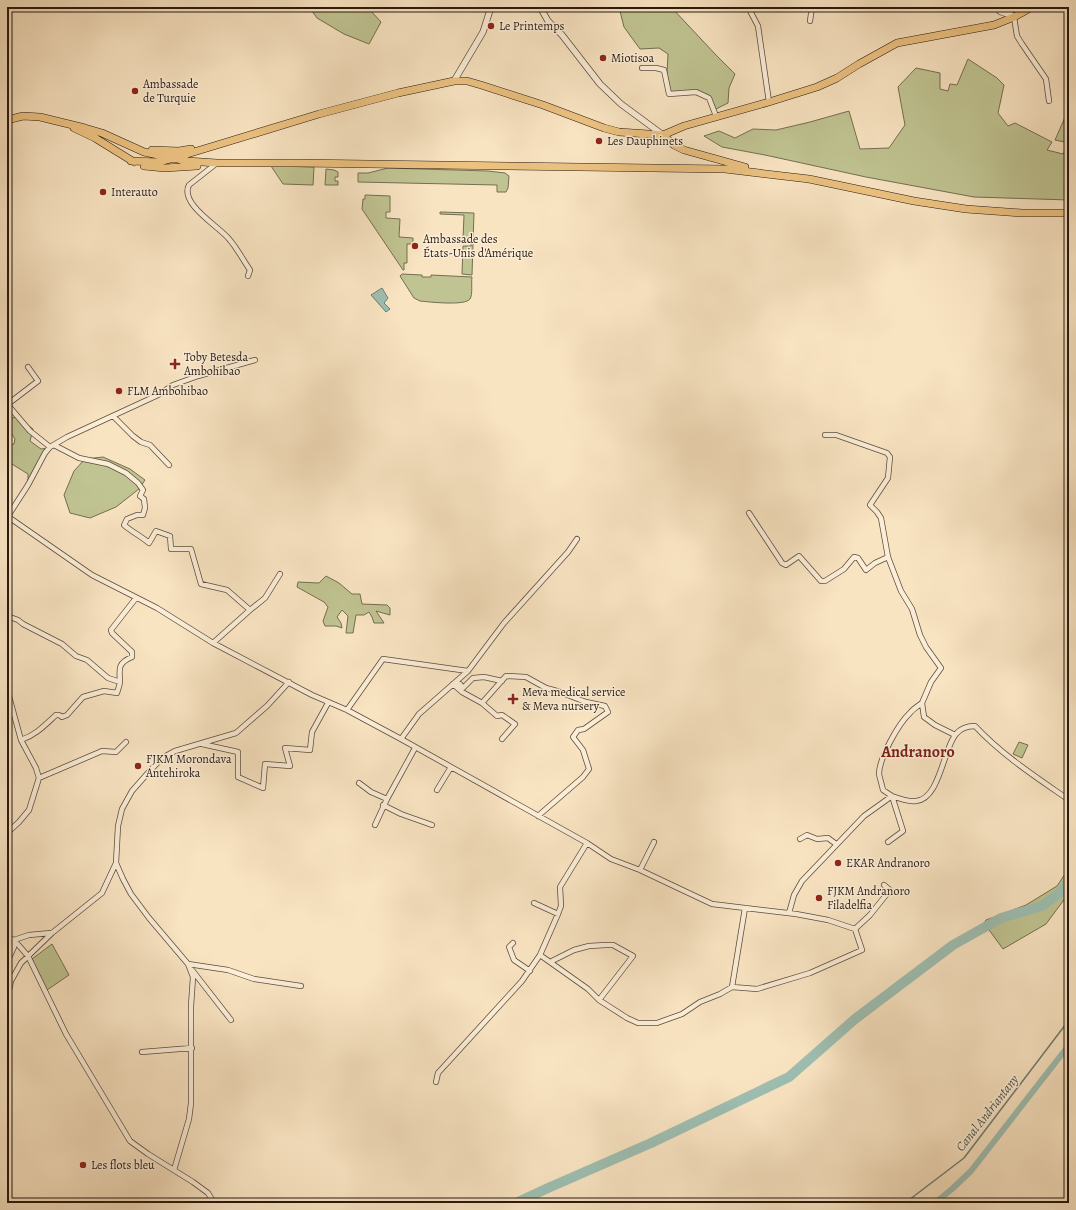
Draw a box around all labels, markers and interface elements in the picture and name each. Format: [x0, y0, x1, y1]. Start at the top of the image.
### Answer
place label: Le Printemps [499, 18, 565, 34]
marker: Le Printemps [486, 21, 496, 31]
place label: Miotisoa [611, 50, 655, 66]
marker: Miotisoa [598, 53, 608, 63]
place label: Ambassade de Turquie [142, 76, 199, 106]
marker: Ambassade de Turquie [130, 86, 140, 96]
place label: Les Dauphinets [607, 133, 683, 149]
marker: Les Dauphinets [594, 136, 604, 146]
place label: Interauto [111, 184, 158, 200]
marker: Interauto [98, 187, 108, 197]
place label: Ambassade des États-Unis d'Amérique [422, 231, 533, 261]
marker: Ambassade des États-Unis d'Amérique [410, 241, 420, 251]
place label: Toby Betesda Ambohibao [183, 349, 248, 379]
marker: Toby Betesda Ambohibao [169, 358, 181, 370]
place label: FLM Ambohibao [127, 383, 208, 399]
marker: FLM Ambohibao [114, 386, 124, 396]
place label: Meva medical service & Meva nursery [522, 684, 625, 714]
marker: Meva medical service & Meva nursery [507, 693, 519, 705]
district label: Andranoro [880, 741, 955, 763]
place label: FJKM Morondava Antehiroka [145, 751, 232, 781]
marker: FJKM Morondava Antehiroka [133, 761, 143, 771]
place label: EKAR Andranoro [846, 855, 930, 871]
marker: EKAR Andranoro [833, 858, 843, 868]
place label: FJKM Andranoro Filadelfia [827, 883, 910, 913]
marker: FJKM Andranoro Filadelfia [814, 893, 824, 903]
water label: Canal Andriantany [952, 1071, 1022, 1155]
place label: Les flots bleu [91, 1157, 155, 1173]
marker: Les flots bleu [78, 1160, 88, 1170]

